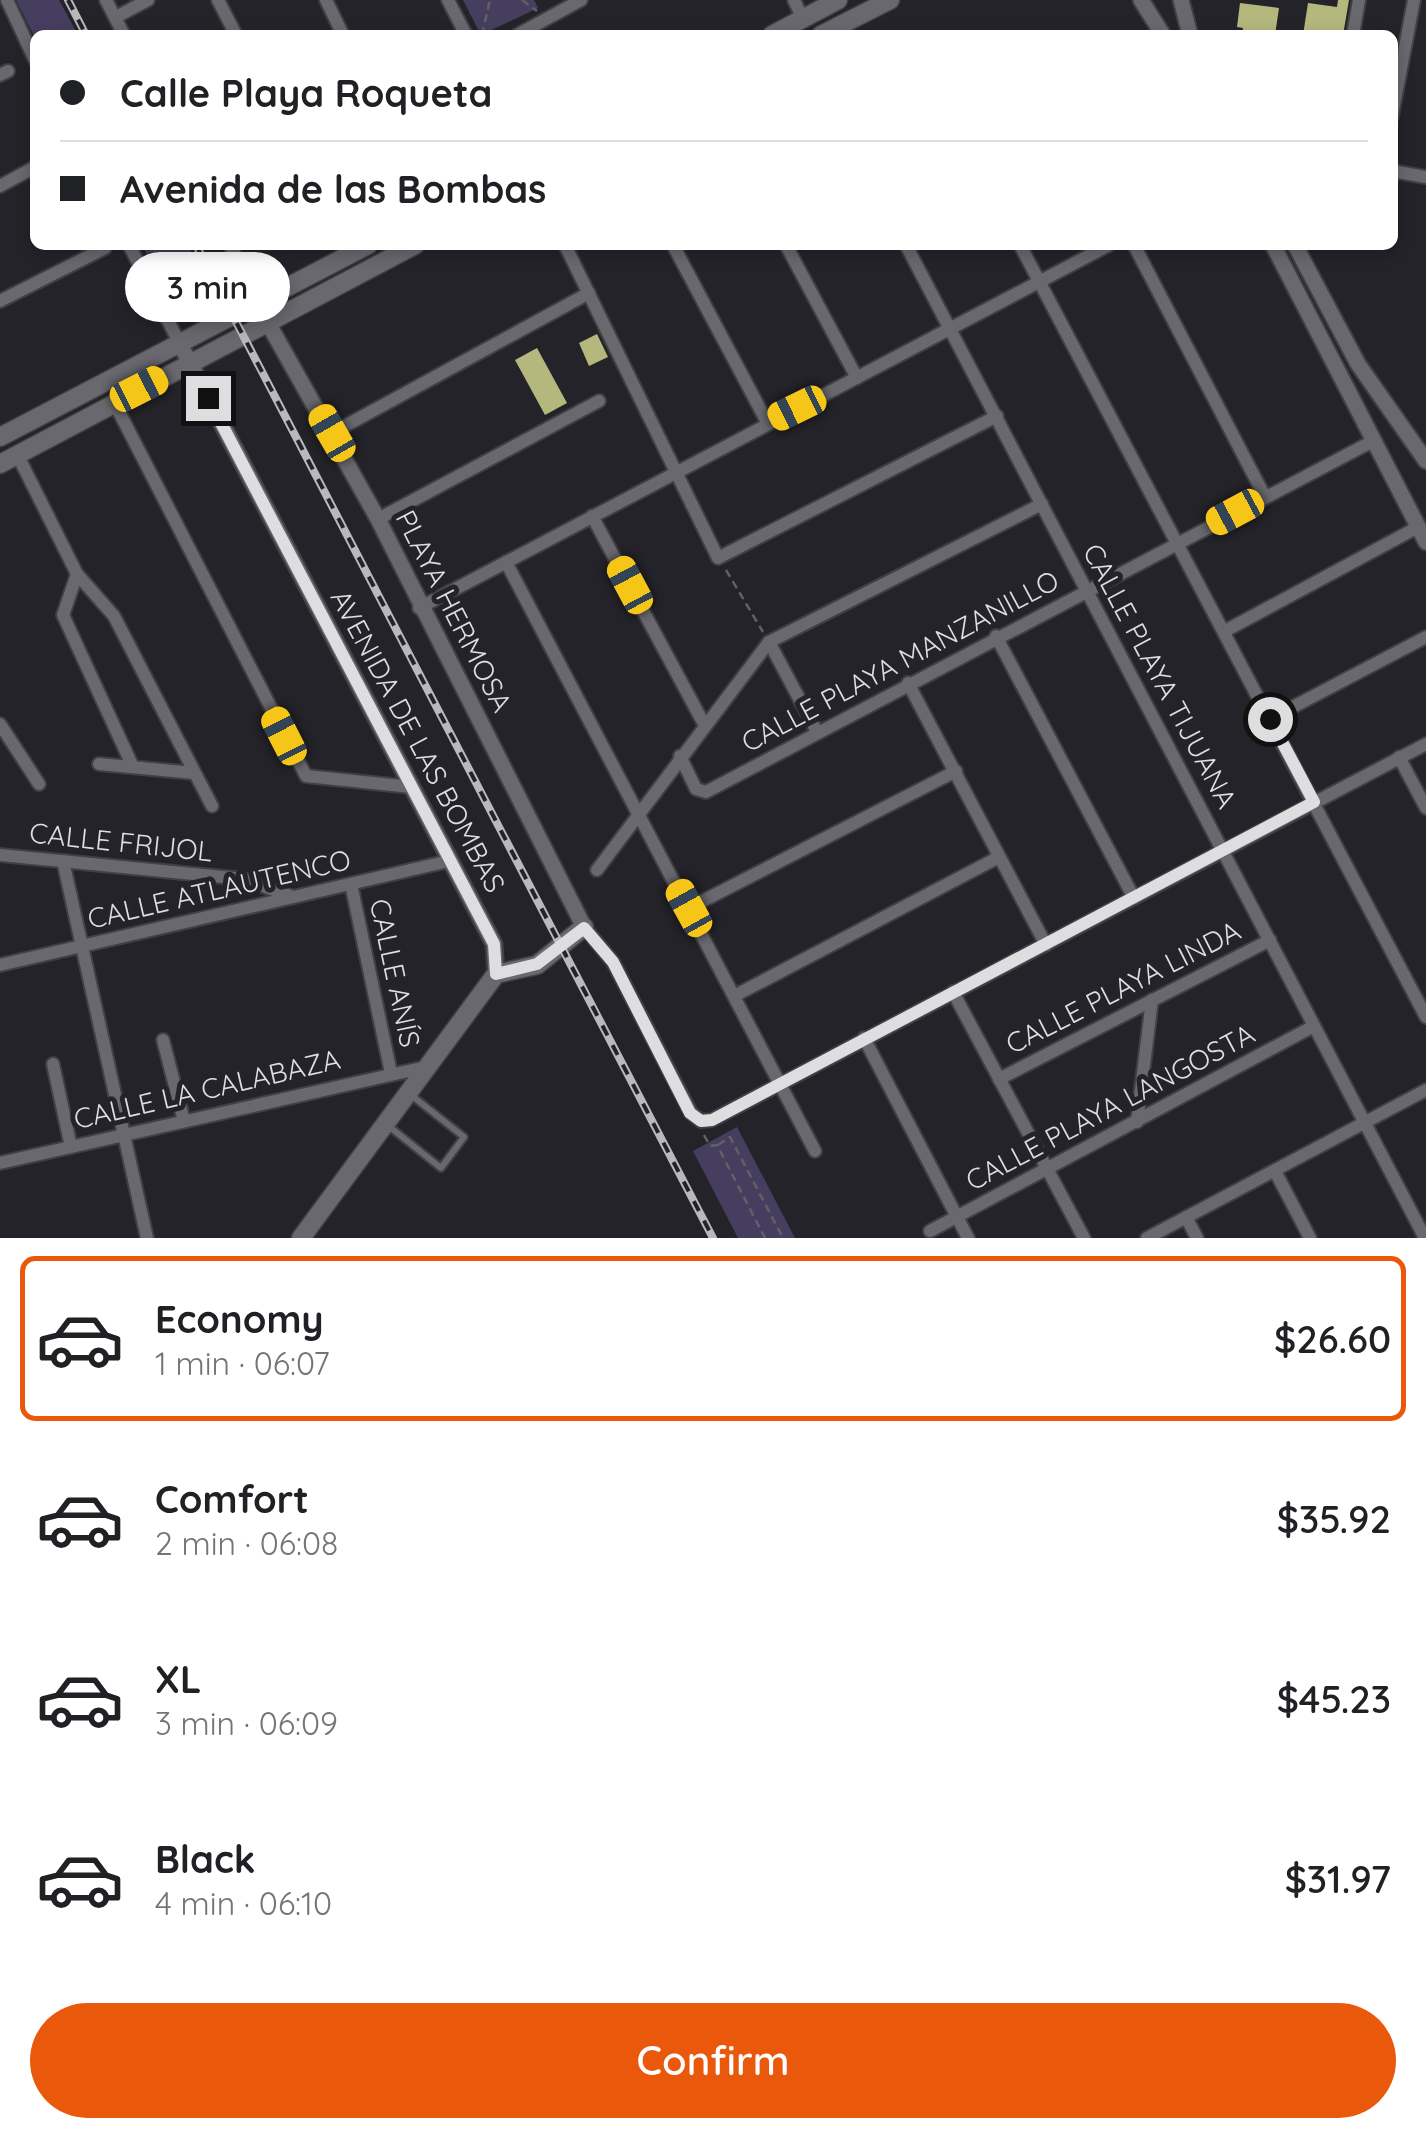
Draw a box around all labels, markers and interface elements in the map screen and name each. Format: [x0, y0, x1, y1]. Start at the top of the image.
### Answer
text: Calle Playa Roqueta [120, 69, 492, 117]
text: Avenida de las Bombas [120, 165, 546, 213]
callout: 3 min [126, 253, 290, 323]
text: 3 min [167, 267, 248, 307]
car [105, 362, 173, 416]
route end [186, 376, 231, 421]
car [763, 381, 831, 435]
car [304, 400, 360, 466]
car [1201, 485, 1269, 539]
street label: PLAYA HERMOSA [388, 504, 520, 718]
street label: CALLE PLAYA TIJUANA [1076, 537, 1245, 814]
car [603, 551, 657, 619]
street label: CALLE PLAYA MANZANILLO [735, 562, 1065, 759]
street label: AVENIDA DE LAS BOMBAS [324, 583, 513, 898]
route start [1248, 697, 1293, 742]
car [257, 702, 311, 770]
street label: CALLE FRIJOL [28, 814, 214, 869]
street label: CALLE ATLAUTENCO [84, 841, 354, 936]
car [661, 874, 717, 942]
street label: CALLE ANÍS [363, 895, 428, 1050]
street label: CALLE PLAYA LINDA [1000, 912, 1246, 1061]
street label: CALLE PLAYA LANGOSTA [959, 1015, 1260, 1198]
street label: CALLE LA CALABAZA [70, 1041, 343, 1136]
icon: car [35, 1294, 125, 1384]
text: Economy [155, 1295, 324, 1343]
text: $26.60 [1274, 1315, 1391, 1363]
text: 1 min · 06:07 [155, 1343, 330, 1383]
icon: car [35, 1474, 125, 1564]
text: Comfort [155, 1475, 309, 1523]
text: $35.92 [1277, 1495, 1391, 1543]
text: 2 min · 06:08 [155, 1523, 338, 1563]
icon: car [35, 1654, 125, 1744]
text: XL [155, 1655, 201, 1703]
text: $45.23 [1277, 1675, 1391, 1723]
text: 3 min · 06:09 [155, 1703, 338, 1743]
icon: car [35, 1834, 125, 1924]
text: Black [155, 1835, 255, 1883]
text: $31.97 [1285, 1855, 1391, 1903]
text: 4 min · 06:10 [155, 1883, 332, 1923]
button: Confirm [30, 2003, 1396, 2118]

